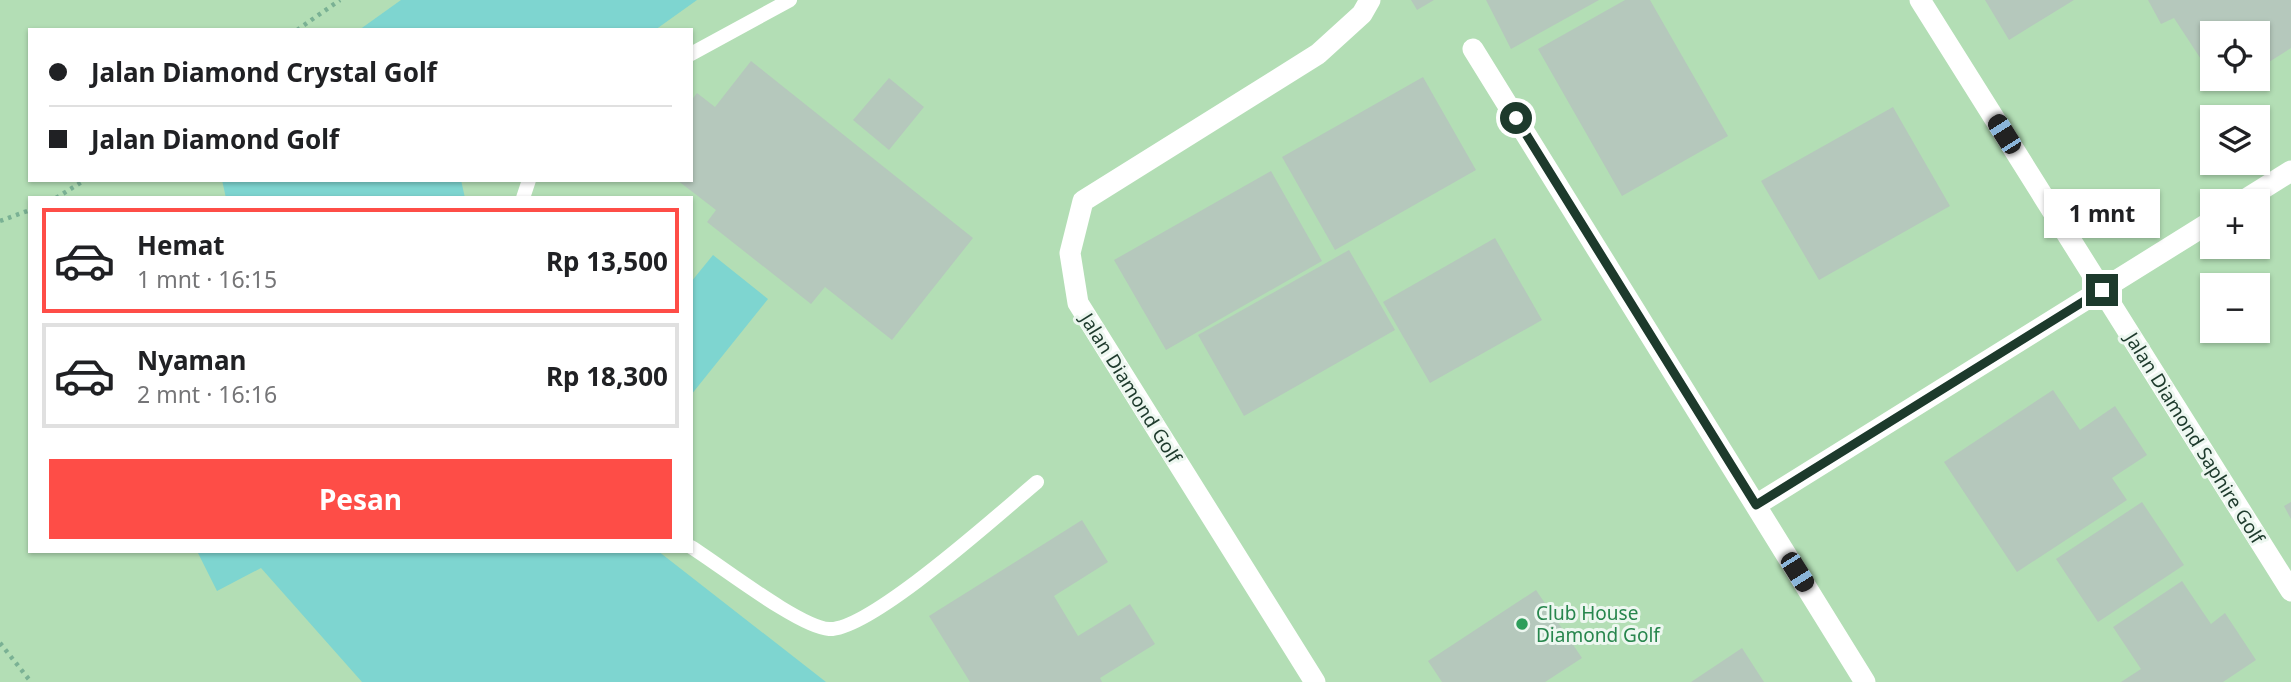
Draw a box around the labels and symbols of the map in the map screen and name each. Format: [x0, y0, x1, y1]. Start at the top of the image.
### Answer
route start [1500, 102, 1532, 134]
car [1984, 111, 2025, 157]
callout: 1 mnt [2044, 188, 2160, 238]
route end [2086, 274, 2118, 306]
street label: Jalan Diamond Golf [1073, 307, 1188, 469]
street label: Jalan Diamond Saphire Golf [2118, 326, 2272, 550]
car [1777, 549, 1818, 595]
place label: Club House Diamond Golf [1536, 600, 1661, 648]
marker: Club House Diamond Golf [1514, 616, 1530, 632]

